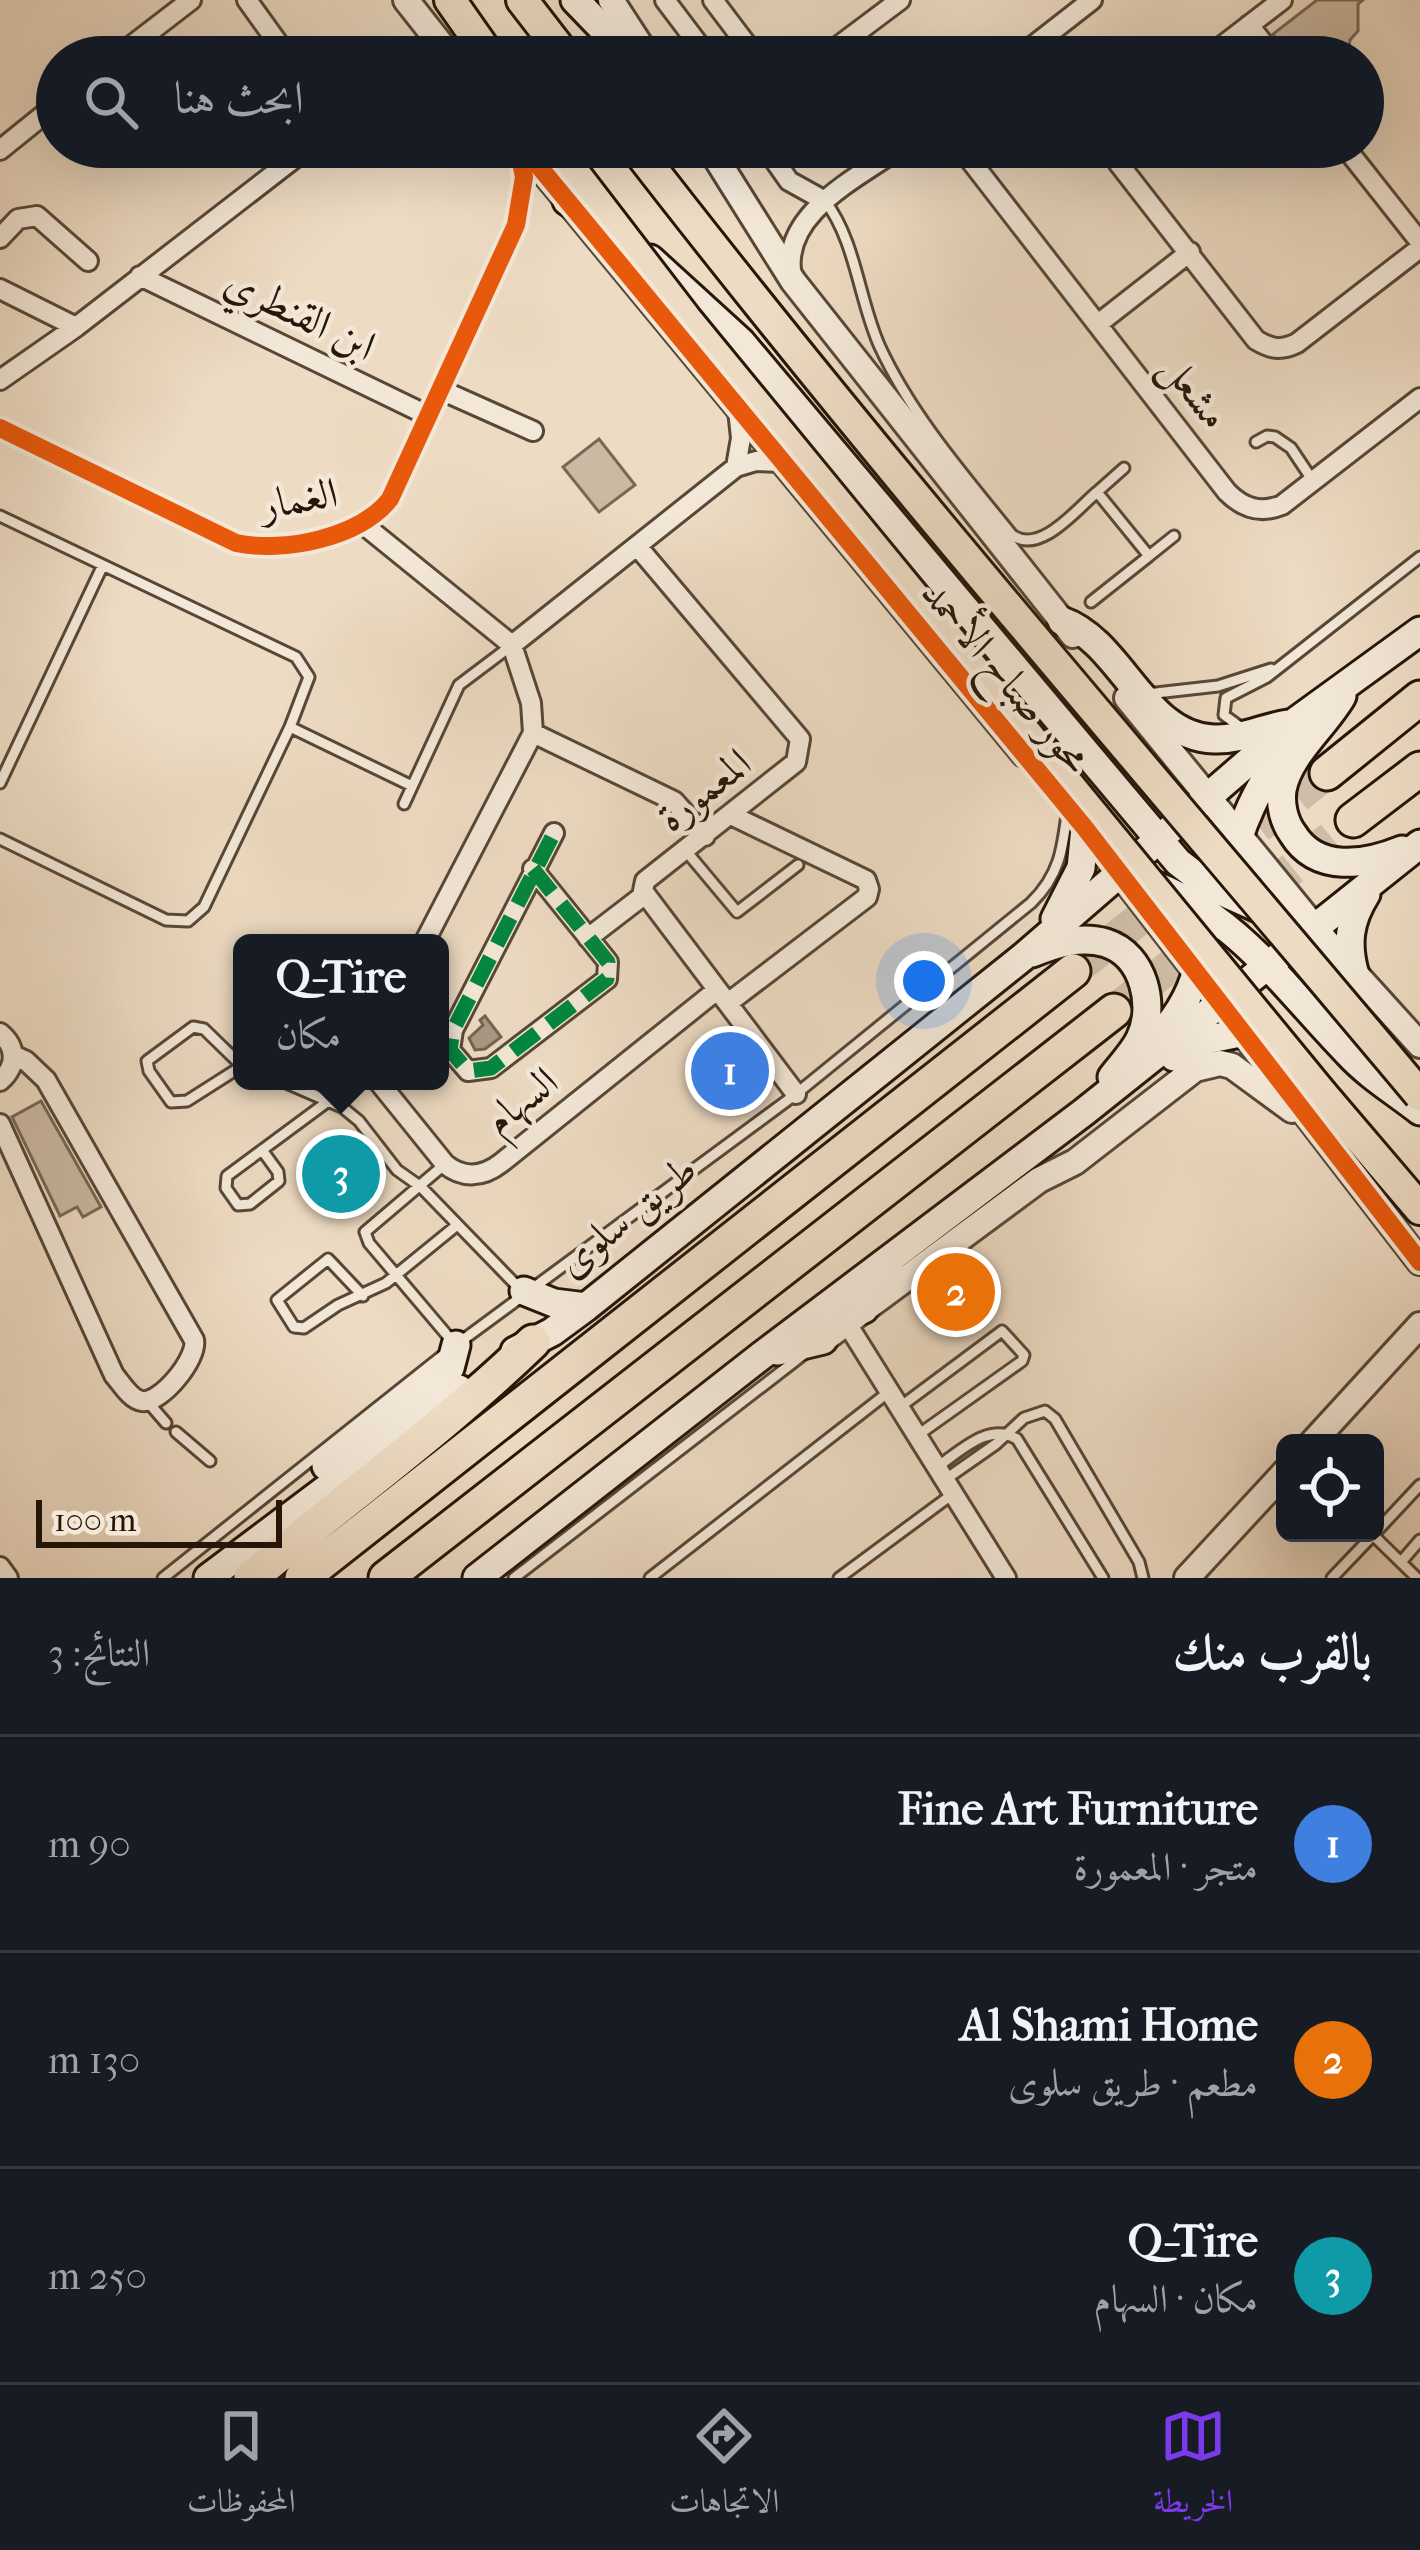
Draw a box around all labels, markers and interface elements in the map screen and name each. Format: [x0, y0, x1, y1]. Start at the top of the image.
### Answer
search box [36, 36, 1384, 168]
icon: search [78, 69, 144, 135]
text: ابحث هنا [174, 72, 304, 125]
street label: ابن القنطري [214, 257, 383, 378]
street label: مشعل [1147, 343, 1240, 441]
street label: الغمار [253, 468, 342, 531]
street label: محور صباح الأحمد [902, 566, 1104, 790]
street label: المعمورة [647, 738, 761, 843]
popup [233, 934, 449, 1090]
text: Q-Tire [276, 951, 406, 1004]
your location [894, 951, 954, 1011]
text: مكان [276, 1012, 341, 1058]
pin: 1 [691, 1026, 769, 1116]
street label: السهام [474, 1057, 575, 1154]
pin: 3 [302, 1129, 380, 1219]
street label: طريق سلوى [547, 1145, 707, 1288]
pin: 2 [917, 1247, 995, 1337]
map controls [1276, 1434, 1384, 1542]
button: locate [1276, 1434, 1384, 1542]
scale bar [36, 1494, 282, 1547]
text: 100 m [54, 1501, 137, 1540]
text: بالقرب منك [1173, 1622, 1372, 1682]
text: النتائج: 3 [48, 1630, 150, 1676]
text: Fine Art Furniture [898, 1783, 1258, 1836]
text: 90 m [48, 1821, 131, 1867]
text: 1 [1326, 1821, 1340, 1867]
text: متجر · المعمورة [1073, 1844, 1258, 1890]
text: Al Shami Home [960, 1999, 1258, 2052]
text: 130 m [48, 2037, 140, 2083]
text: 2 [1323, 2037, 1343, 2083]
text: مطعم · طريق سلوى [1008, 2060, 1258, 2106]
text: Q-Tire [1128, 2215, 1258, 2268]
text: 250 m [48, 2253, 147, 2299]
text: 3 [1325, 2253, 1341, 2299]
text: مكان · السهام [1093, 2276, 1258, 2322]
tab: المحفوظات [187, 2403, 296, 2533]
tab: الاتجاهات [669, 2403, 779, 2533]
tab: الخريطة [1153, 2403, 1233, 2533]

